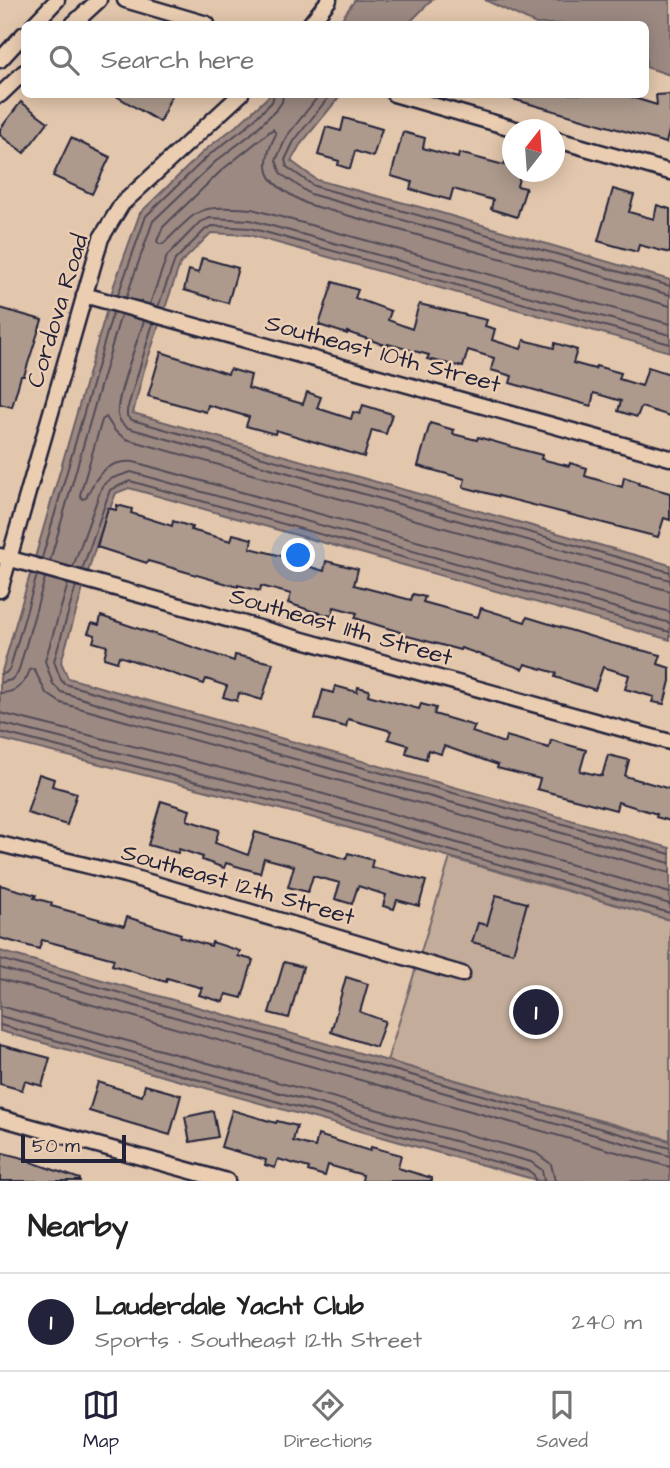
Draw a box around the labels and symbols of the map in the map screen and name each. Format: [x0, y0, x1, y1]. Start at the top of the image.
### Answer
north arrow [502, 119, 565, 182]
street label: Cordova Road [19, 230, 97, 392]
street label: Southeast 10th Street [261, 306, 505, 402]
your location [281, 538, 315, 572]
street label: Southeast 11th Street [225, 579, 457, 675]
street label: Southeast 12th Street [117, 835, 359, 935]
pin: 1 [513, 986, 559, 1038]
scale bar [21, 1132, 126, 1164]

